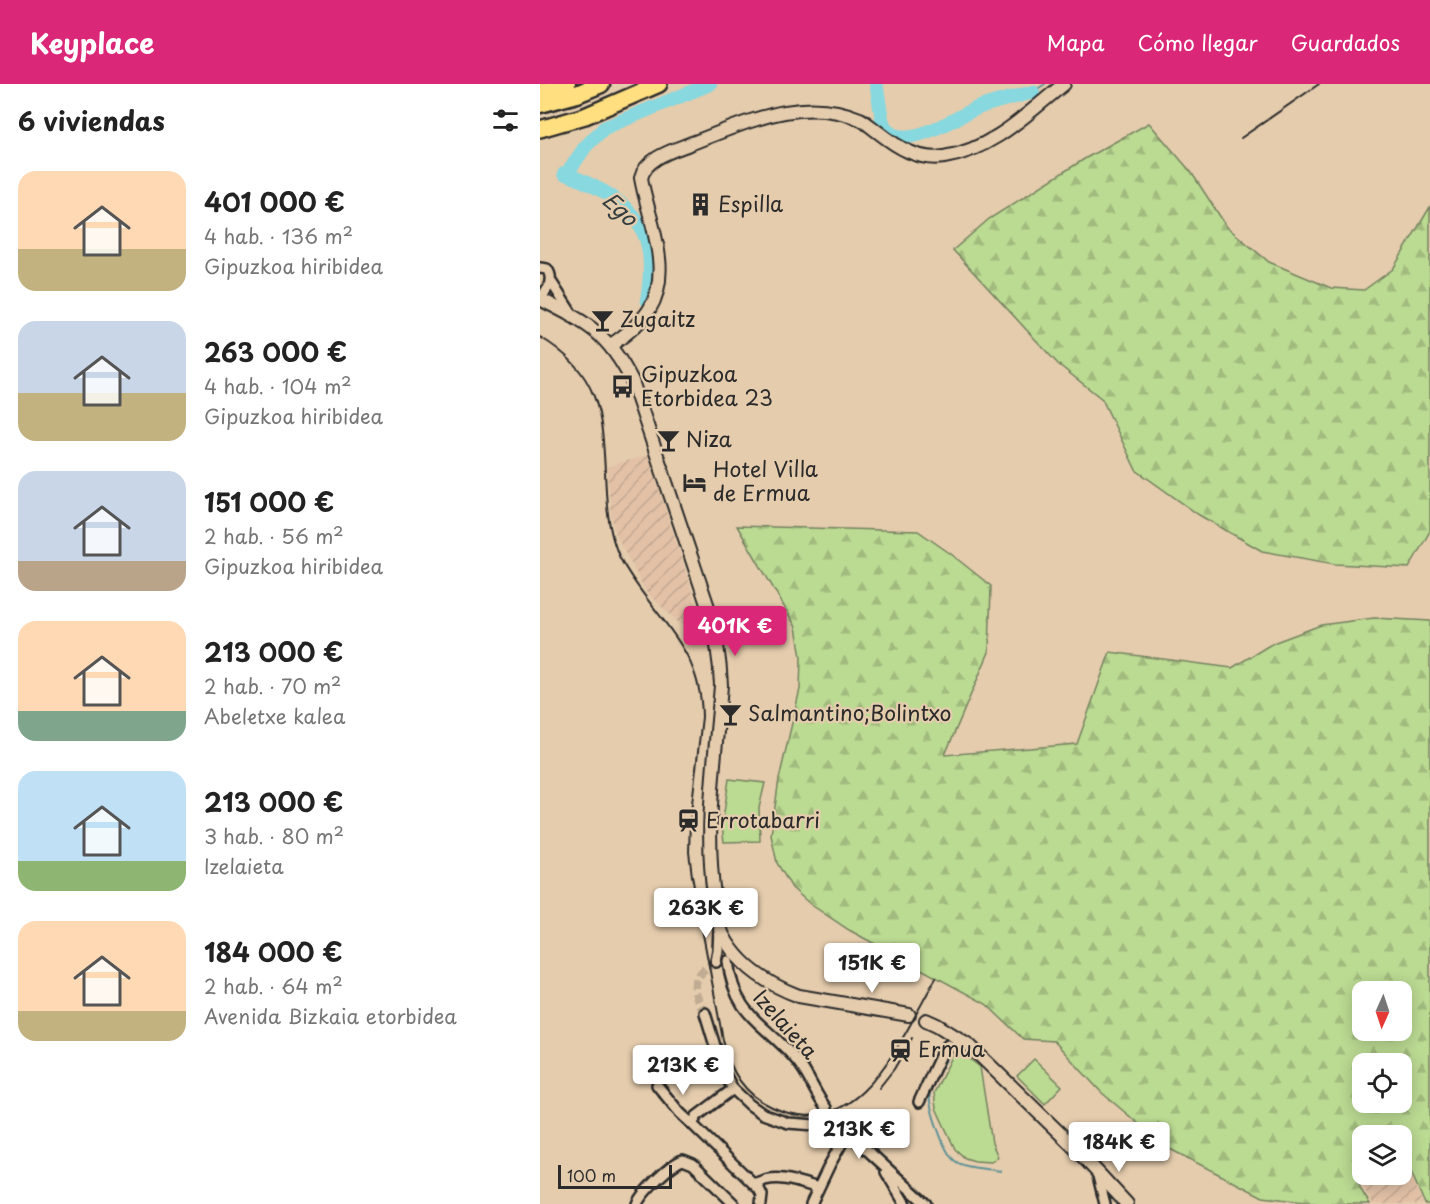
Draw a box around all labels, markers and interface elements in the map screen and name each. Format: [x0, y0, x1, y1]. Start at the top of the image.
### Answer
text: Keyplace [30, 21, 155, 64]
text: Mapa [1047, 26, 1105, 58]
text: Cómo llegar [1138, 26, 1258, 58]
text: Guardados [1291, 26, 1400, 58]
text: 6 viviendas [18, 101, 165, 140]
icon: filters [489, 104, 522, 137]
text: 401 000 € [204, 182, 345, 221]
water label: Ego [596, 183, 647, 234]
place label: Espilla [718, 187, 783, 219]
building icon: Espilla [687, 192, 713, 218]
icon: home [66, 195, 138, 267]
text: 4 hab. · 136 m² [204, 221, 353, 251]
text: Gipuzkoa hiribidea [204, 251, 383, 281]
place label: Zugaitz [620, 302, 695, 334]
bar icon: Zugaitz [589, 307, 615, 333]
text: 263 000 € [204, 332, 347, 371]
icon: home [66, 345, 138, 417]
place label: Gipuzkoa Etorbidea 23 [641, 357, 773, 413]
text: 4 hab. · 104 m² [204, 371, 352, 401]
bus stop icon: Gipuzkoa Etorbidea 23 [610, 374, 636, 400]
text: Gipuzkoa hiribidea [204, 401, 383, 431]
place label: Niza [686, 422, 733, 454]
bar icon: Niza [655, 427, 681, 453]
place label: Hotel Villa de Ermua [713, 452, 818, 508]
hotel icon: Hotel Villa de Ermua [682, 469, 708, 495]
text: 151 000 € [204, 482, 334, 521]
icon: home [66, 495, 138, 567]
text: 2 hab. · 56 m² [204, 521, 344, 551]
text: Gipuzkoa hiribidea [204, 551, 383, 581]
pin: 401K € [686, 606, 784, 657]
text: 401K € [698, 610, 772, 640]
text: 213 000 € [204, 632, 343, 671]
icon: home [66, 645, 138, 717]
text: 2 hab. · 70 m² [204, 671, 341, 701]
place label: Salmantino;Bolintxo [748, 696, 951, 728]
text: Abeletxe kalea [204, 701, 345, 731]
bar icon: Salmantino;Bolintxo [717, 701, 743, 727]
text: 213 000 € [204, 782, 343, 821]
icon: home [66, 795, 138, 867]
place label: Errotabarri [706, 803, 820, 835]
station icon: Errotabarri [675, 808, 701, 834]
text: 3 hab. · 80 m² [204, 821, 344, 851]
text: Izelaieta [204, 851, 284, 881]
pin: 263K € [657, 888, 755, 939]
text: 263K € [668, 892, 744, 922]
text: 184 000 € [204, 932, 343, 971]
pin: 151K € [823, 943, 921, 994]
icon: home [66, 945, 138, 1017]
text: 151K € [838, 947, 906, 977]
text: 2 hab. · 64 m² [204, 971, 343, 1001]
north arrow [1352, 981, 1412, 1041]
map controls [1352, 981, 1412, 1185]
street label: Izelaieta [747, 982, 826, 1065]
text: Avenida Bizkaia etorbidea [204, 1001, 457, 1031]
place label: Ermua [918, 1032, 985, 1064]
station icon: Ermua [887, 1037, 913, 1063]
pin: 213K € [634, 1045, 732, 1096]
text: 213K € [647, 1049, 719, 1079]
button: locate [1352, 1053, 1412, 1113]
pin: 213K € [810, 1109, 908, 1160]
text: 213K € [823, 1113, 895, 1143]
pin: 184K € [1070, 1122, 1168, 1173]
button: layers [1352, 1125, 1412, 1185]
text: 184K € [1083, 1126, 1155, 1156]
scale bar [558, 1162, 672, 1190]
text: 100 m [567, 1163, 616, 1187]

